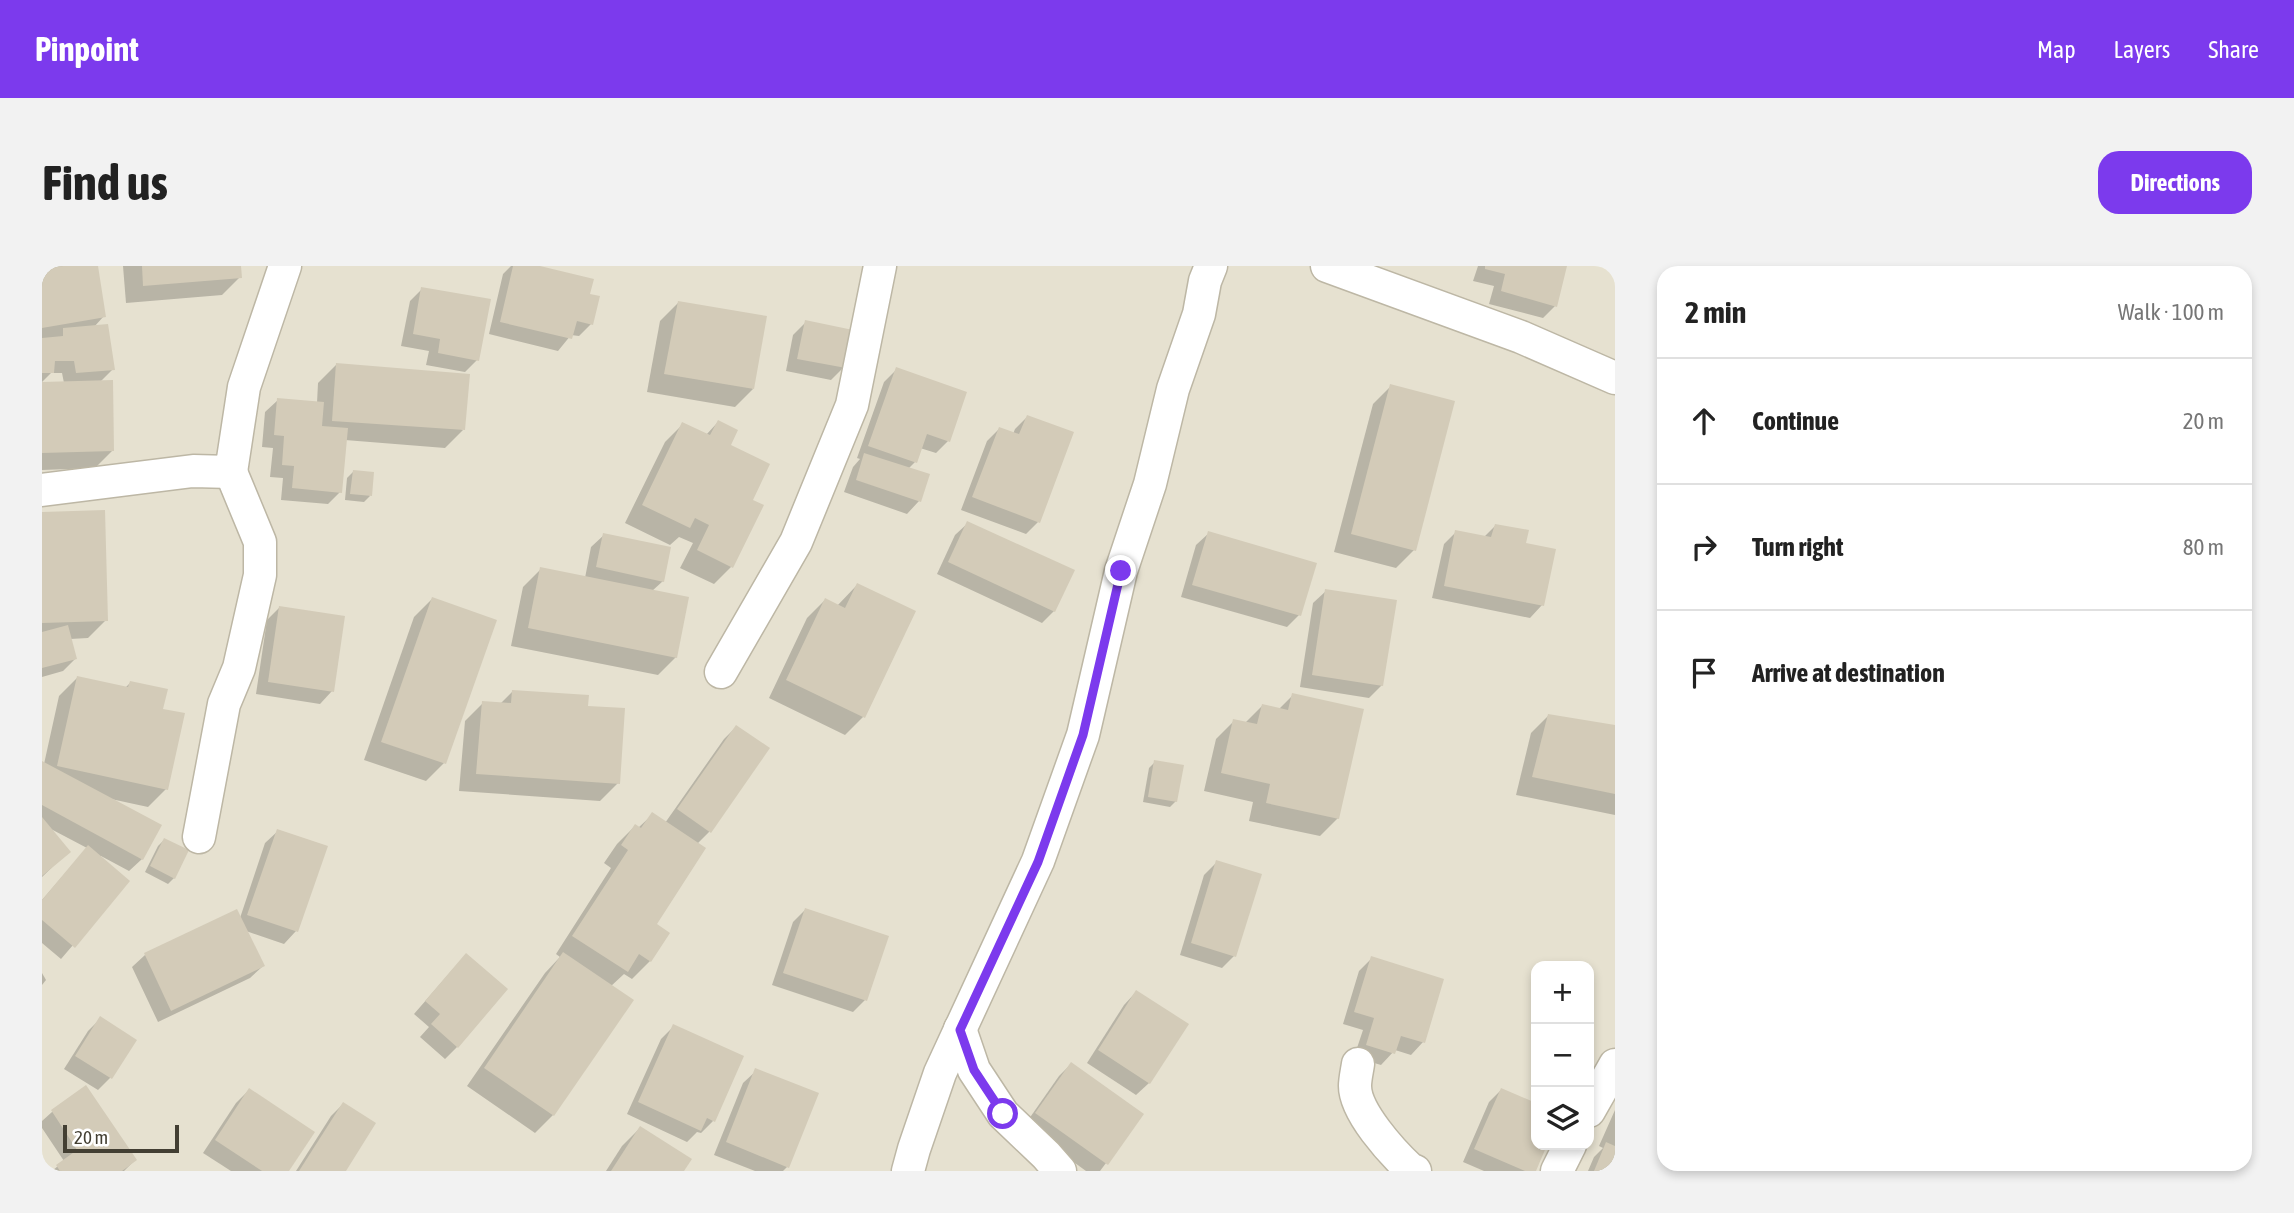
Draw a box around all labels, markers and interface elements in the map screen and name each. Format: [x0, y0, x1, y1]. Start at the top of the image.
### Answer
text: Pinpoint [35, 30, 139, 68]
text: Map [2037, 36, 2076, 63]
text: Layers [2114, 36, 2170, 63]
text: Share [2208, 36, 2259, 63]
button: Directions [2098, 151, 2252, 214]
text: Find us [42, 154, 168, 210]
text: 2 min [1685, 295, 1746, 329]
text: Walk · 100 m [2118, 299, 2224, 325]
icon: ahead [1685, 402, 1723, 440]
text: Continue [1752, 406, 1839, 436]
text: 20 m [2183, 408, 2224, 434]
icon: right [1685, 528, 1723, 566]
text: Turn right [1752, 532, 1843, 562]
text: 80 m [2183, 534, 2224, 560]
route end [1105, 555, 1136, 586]
icon: arrive [1685, 654, 1723, 692]
text: Arrive at destination [1752, 658, 1945, 688]
map controls [1531, 961, 1594, 1150]
button: + [1531, 961, 1594, 1024]
button: − [1531, 1024, 1594, 1087]
button: layers [1531, 1087, 1594, 1150]
route start [987, 1098, 1018, 1129]
scale bar [63, 1122, 178, 1154]
text: 20 m [74, 1126, 108, 1148]

